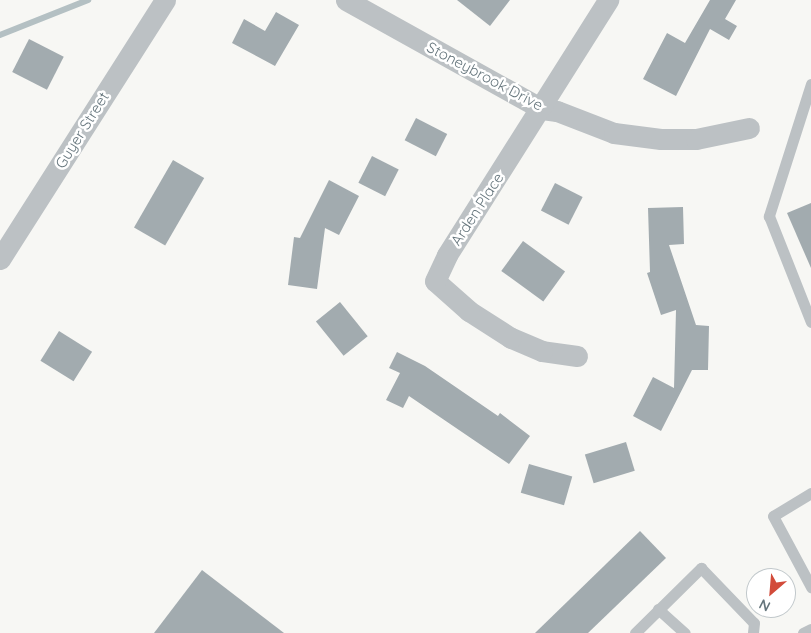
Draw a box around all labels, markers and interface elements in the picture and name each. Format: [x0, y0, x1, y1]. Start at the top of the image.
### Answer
street label: Stoneybrook Drive [424, 38, 546, 114]
street label: Guyer Street [51, 88, 113, 172]
street label: Arden Place [447, 169, 507, 249]
north arrow [746, 568, 796, 618]
text: N [756, 595, 773, 616]

